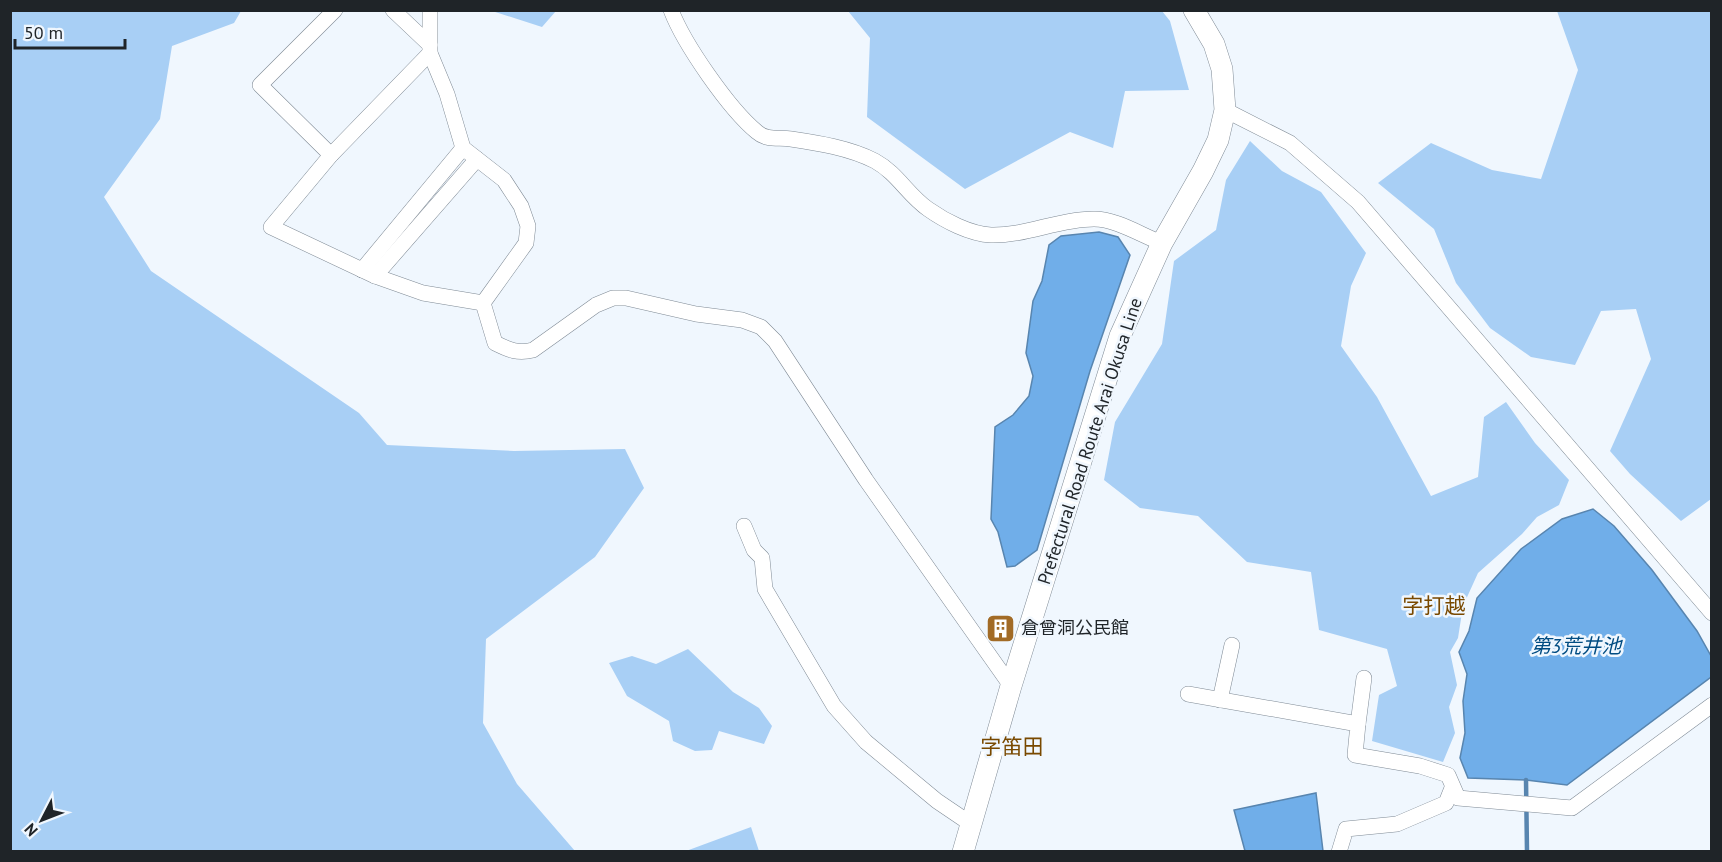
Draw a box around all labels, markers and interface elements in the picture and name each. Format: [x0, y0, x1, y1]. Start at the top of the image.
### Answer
scale bar [15, 12, 124, 50]
text: 50 m [24, 21, 63, 44]
street label: Prefectural Road Route Arai Okusa Line [1032, 295, 1147, 587]
district label: 字打越 [1403, 592, 1466, 619]
building icon: 倉曾洞公民館 [984, 612, 1016, 644]
place label: 倉曾洞公民館 [1021, 616, 1129, 639]
water label: 第3荒井池 [1531, 633, 1623, 659]
district label: 字笛田 [981, 733, 1044, 760]
north arrow [12, 790, 72, 850]
text: N [20, 819, 42, 841]

